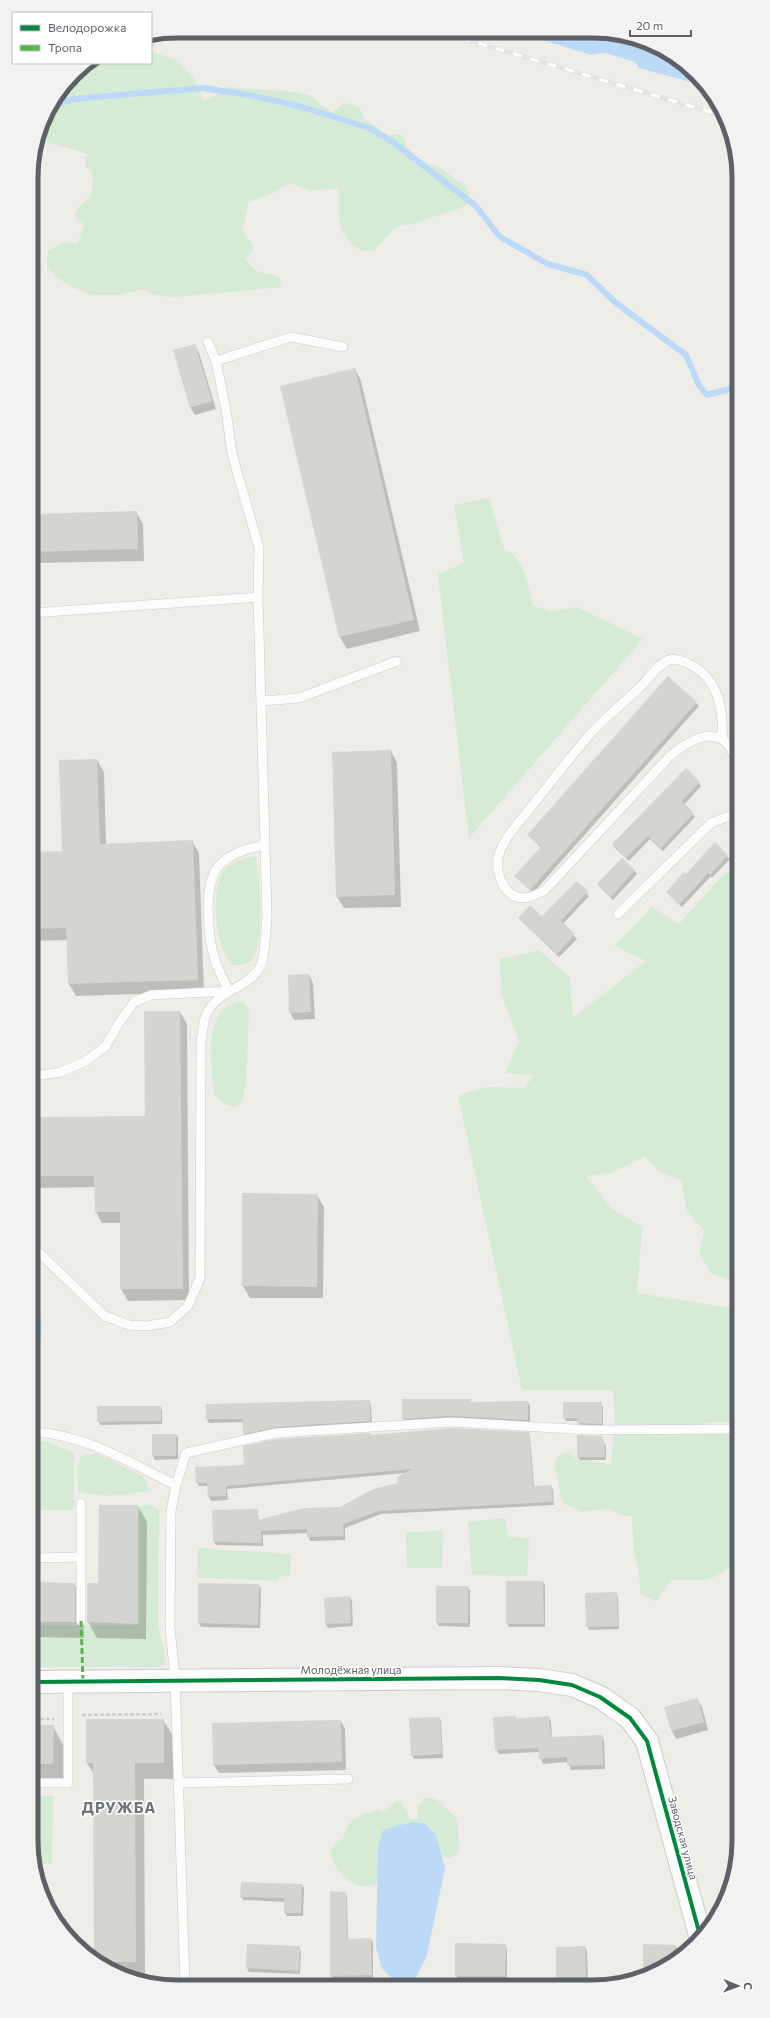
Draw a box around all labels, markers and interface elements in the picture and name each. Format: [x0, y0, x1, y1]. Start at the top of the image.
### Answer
legend [12, 12, 152, 64]
scale bar [630, 12, 691, 38]
text: 20 m [636, 18, 663, 32]
text: Велодорожка [48, 20, 126, 34]
text: Тропа [48, 40, 82, 54]
street label: Молодёжная улица [301, 1663, 401, 1676]
street label: Заводская улица [666, 1795, 701, 1881]
district label: ДРУЖБА [82, 1798, 156, 1816]
north arrow [718, 1966, 758, 2006]
text: С [742, 1982, 755, 1991]

